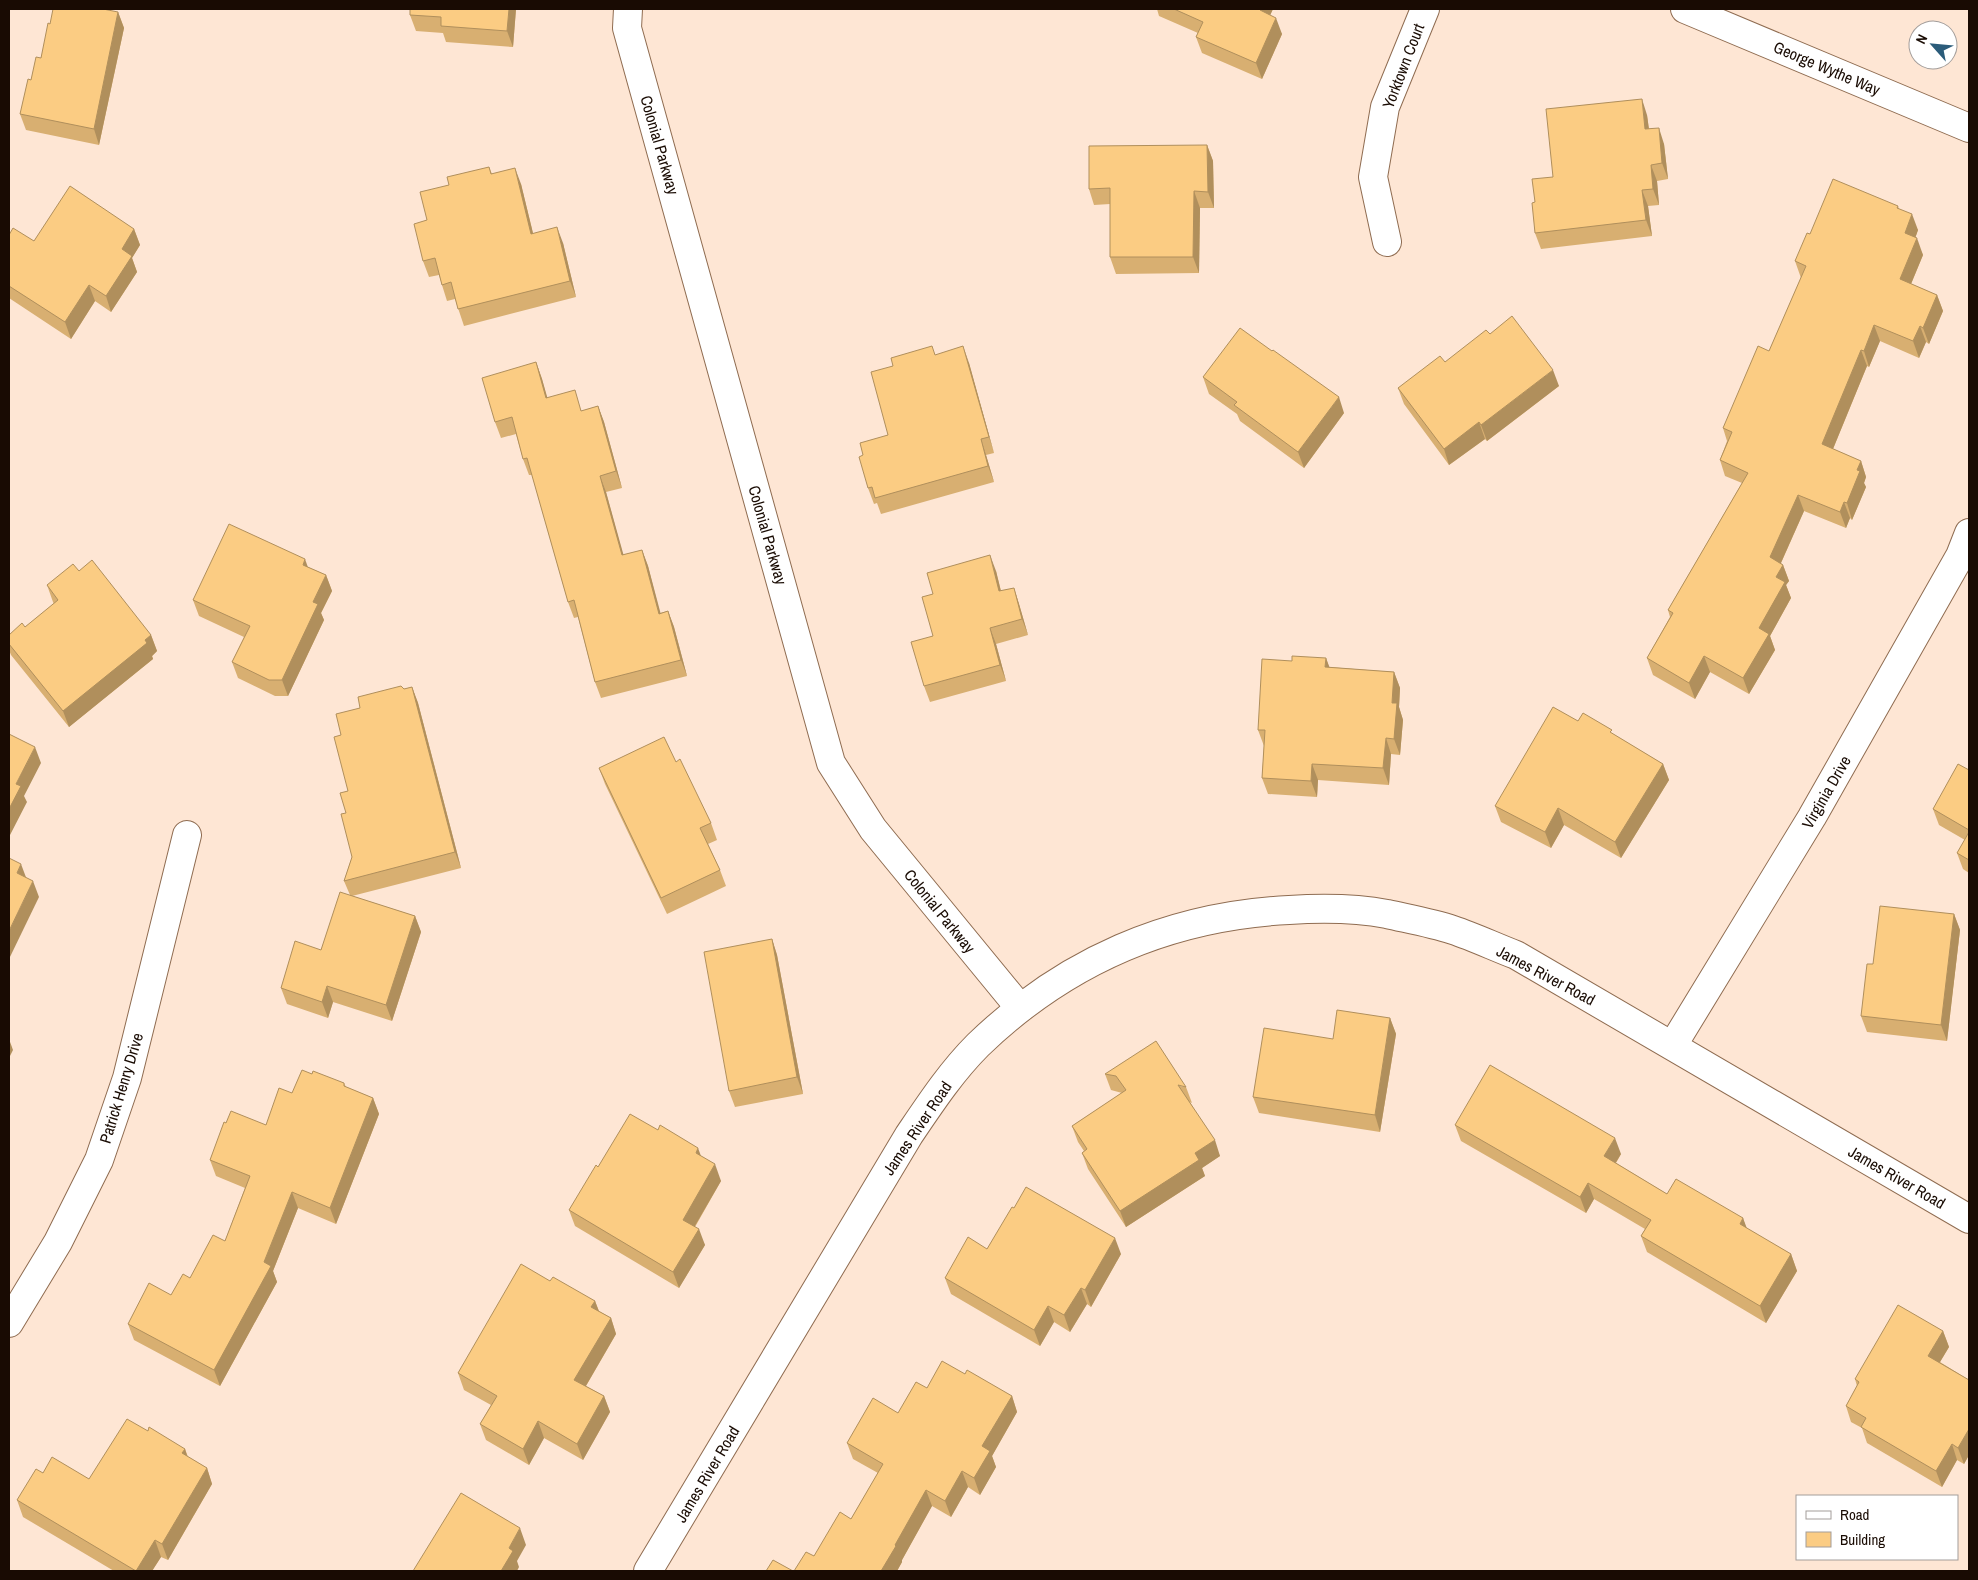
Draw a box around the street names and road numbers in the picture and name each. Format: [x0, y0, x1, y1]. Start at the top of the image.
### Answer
street label: Yorktown Court [1377, 20, 1429, 112]
street label: George Wythe Way [1770, 36, 1884, 101]
street label: Colonial Parkway [635, 93, 685, 198]
street label: Colonial Parkway [743, 483, 793, 588]
street label: Virginia Drive [1796, 752, 1856, 832]
street label: Colonial Parkway [899, 864, 981, 958]
street label: James River Road [1493, 940, 1599, 1010]
street label: Patrick Henry Drive [94, 1030, 148, 1146]
street label: James River Road [878, 1077, 956, 1179]
street label: James River Road [1844, 1140, 1950, 1214]
street label: James River Road [670, 1422, 744, 1526]

